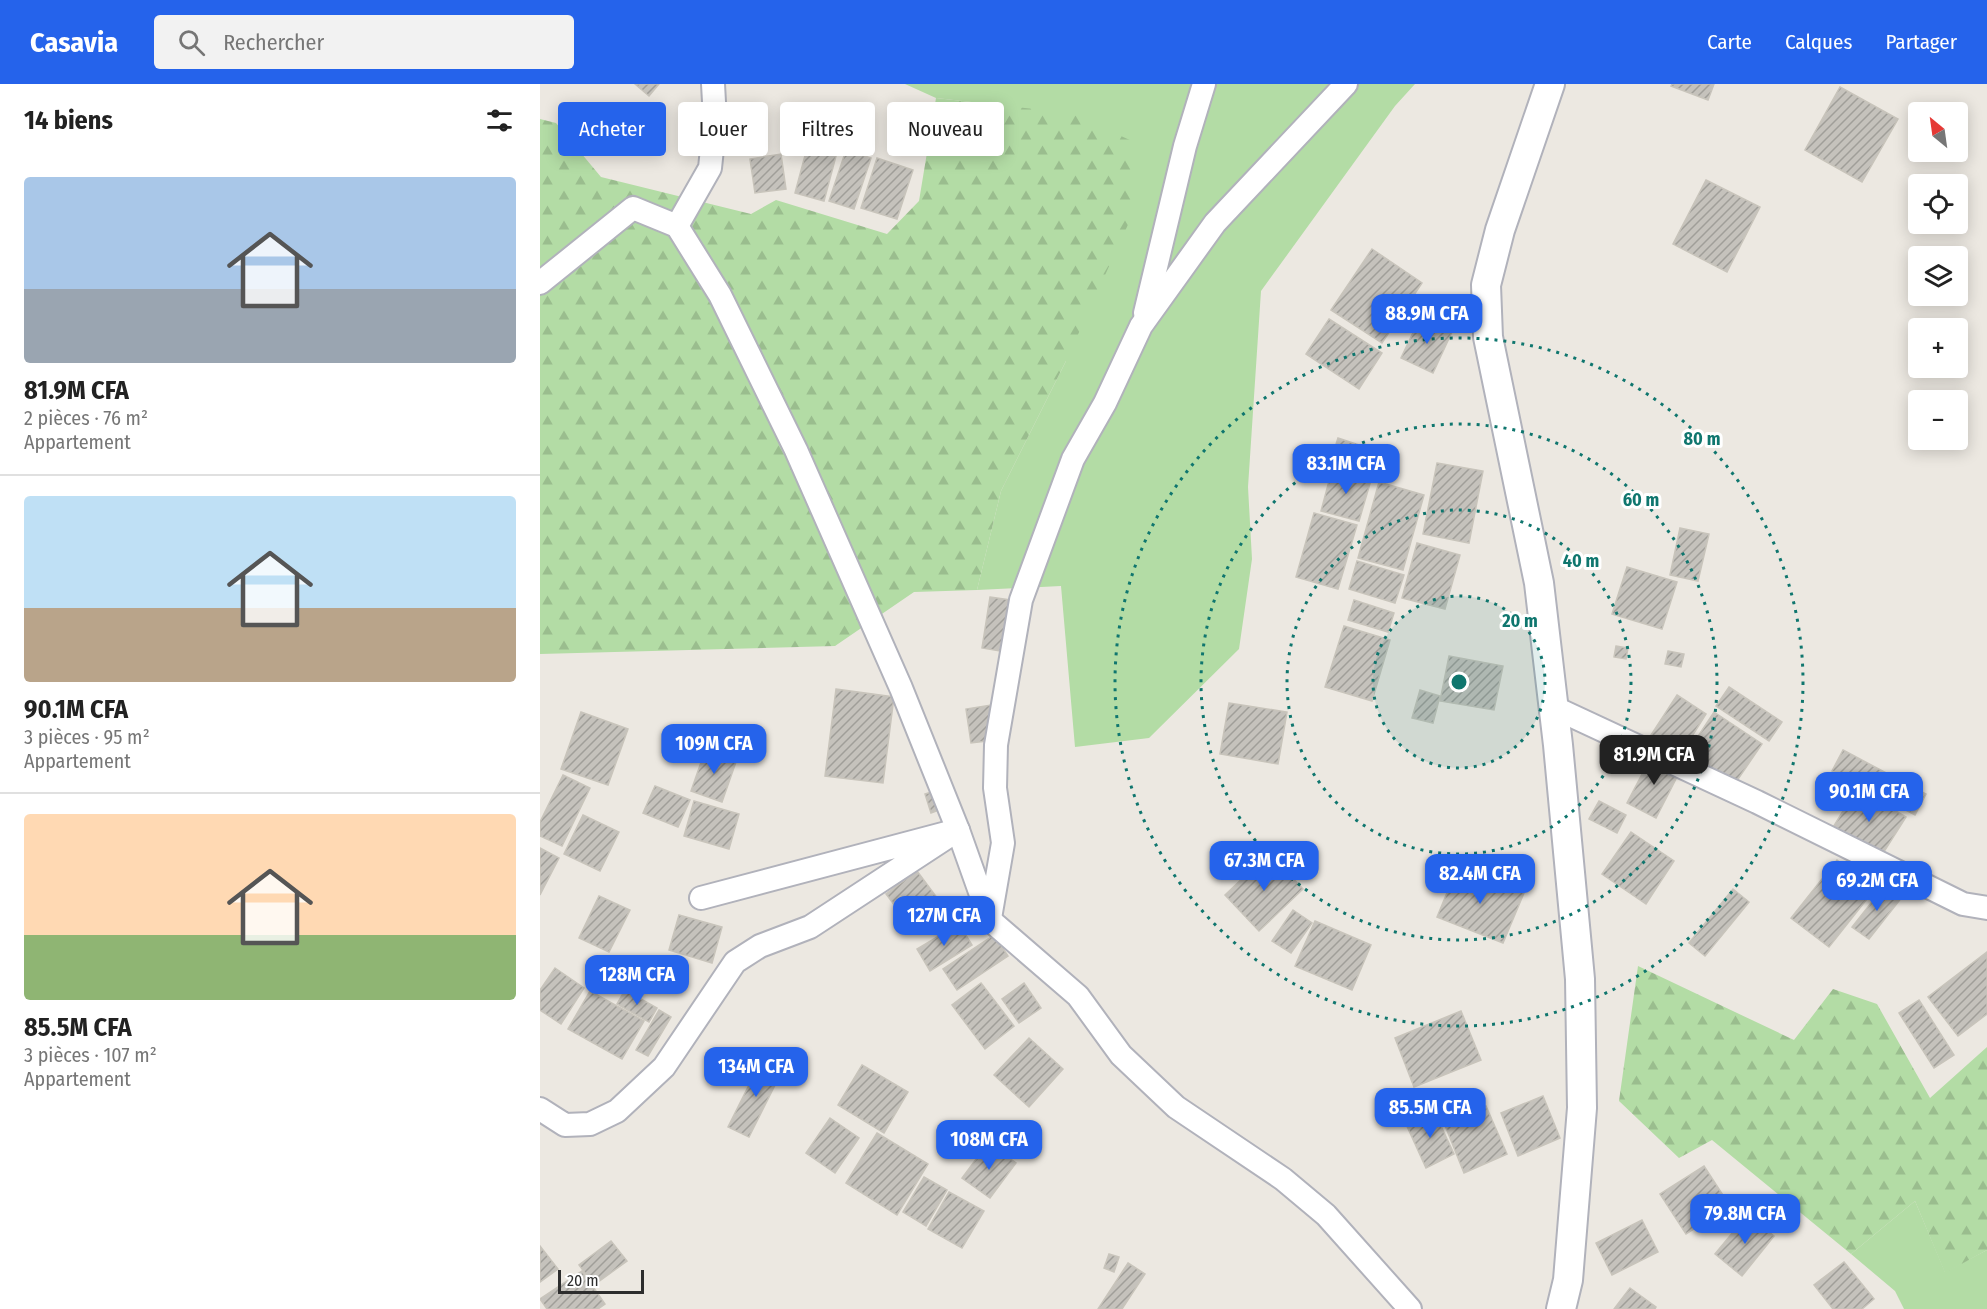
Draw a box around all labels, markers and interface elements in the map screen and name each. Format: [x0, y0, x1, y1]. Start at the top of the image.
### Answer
search box [154, 15, 574, 69]
text: Casavia [30, 26, 118, 59]
icon: search [175, 26, 208, 59]
text: Rechercher [223, 29, 324, 56]
text: Carte [1707, 29, 1752, 55]
text: Calques [1785, 29, 1852, 55]
text: Partager [1885, 29, 1957, 55]
chip: Acheter [558, 102, 666, 156]
chip: Louer [678, 102, 768, 156]
chip: Filtres [780, 102, 875, 156]
chip: Nouveau [887, 102, 1004, 156]
north arrow [1908, 102, 1968, 162]
map controls [1908, 102, 1968, 450]
icon: filters [483, 104, 516, 137]
text: 14 biens [24, 105, 113, 136]
button: locate [1908, 174, 1968, 234]
icon: home [216, 216, 324, 324]
button: layers [1908, 246, 1968, 306]
pin: 88.9M CFA [1358, 294, 1496, 345]
text: 88.9M CFA [1385, 301, 1469, 325]
button: + [1908, 318, 1968, 378]
text: 81.9M CFA [24, 375, 129, 406]
button: − [1908, 390, 1968, 450]
text: 2 pièces · 76 m² [24, 406, 148, 430]
text: 80 m [1684, 428, 1720, 450]
text: Appartement [24, 430, 131, 454]
pin: 83.1M CFA [1277, 444, 1415, 495]
text: 83.1M CFA [1307, 451, 1385, 475]
text: 60 m [1623, 489, 1659, 511]
icon: home [216, 535, 324, 643]
text: 40 m [1563, 550, 1599, 572]
text: 20 m [1501, 610, 1538, 632]
centre of rings [1449, 672, 1469, 692]
text: 90.1M CFA [24, 694, 128, 725]
pin: 109M CFA [652, 724, 776, 775]
text: 3 pièces · 95 m² [24, 725, 150, 749]
text: 109M CFA [675, 731, 753, 755]
pin: 81.9M CFA [1585, 735, 1723, 786]
text: 81.9M CFA [1614, 742, 1694, 766]
text: Appartement [24, 749, 131, 773]
pin: 90.1M CFA [1800, 772, 1938, 823]
text: 90.1M CFA [1829, 779, 1909, 803]
pin: 67.3M CFA [1195, 841, 1333, 892]
text: 67.3M CFA [1224, 848, 1304, 872]
icon: home [216, 853, 324, 961]
pin: 82.4M CFA [1411, 854, 1549, 905]
text: 82.4M CFA [1439, 861, 1521, 885]
pin: 69.2M CFA [1808, 861, 1946, 912]
text: 69.2M CFA [1836, 868, 1918, 892]
pin: 127M CFA [882, 896, 1006, 947]
text: 127M CFA [907, 903, 981, 927]
pin: 128M CFA [575, 955, 699, 1006]
text: 128M CFA [599, 962, 675, 986]
text: 85.5M CFA [24, 1012, 132, 1043]
text: 3 pièces · 107 m² [24, 1043, 157, 1067]
pin: 134M CFA [694, 1047, 818, 1098]
text: 134M CFA [718, 1054, 794, 1078]
text: Appartement [24, 1067, 131, 1091]
pin: 85.5M CFA [1361, 1088, 1499, 1139]
text: 85.5M CFA [1389, 1095, 1471, 1119]
pin: 108M CFA [927, 1120, 1051, 1171]
text: 108M CFA [950, 1127, 1028, 1151]
pin: 79.8M CFA [1676, 1194, 1814, 1245]
text: 79.8M CFA [1704, 1201, 1786, 1225]
scale bar [558, 1267, 644, 1294]
text: 20 m [567, 1271, 598, 1290]

